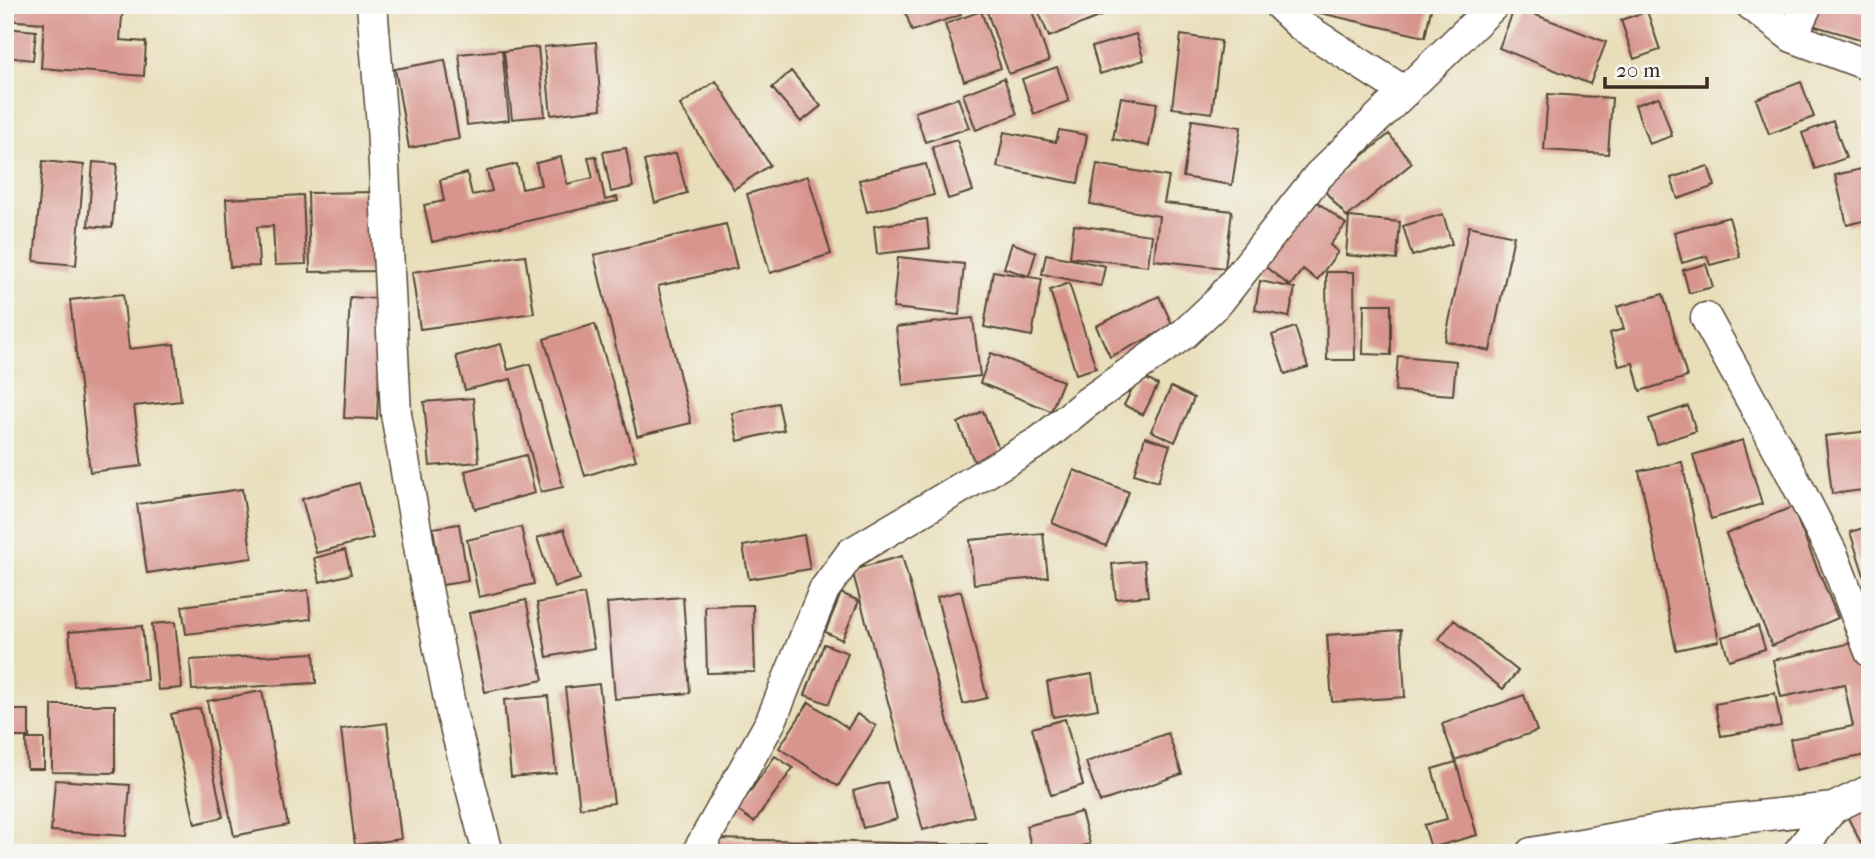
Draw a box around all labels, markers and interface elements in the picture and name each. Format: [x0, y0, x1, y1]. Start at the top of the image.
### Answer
scale bar [1605, 46, 1707, 90]
text: 20 m [1616, 58, 1661, 82]

